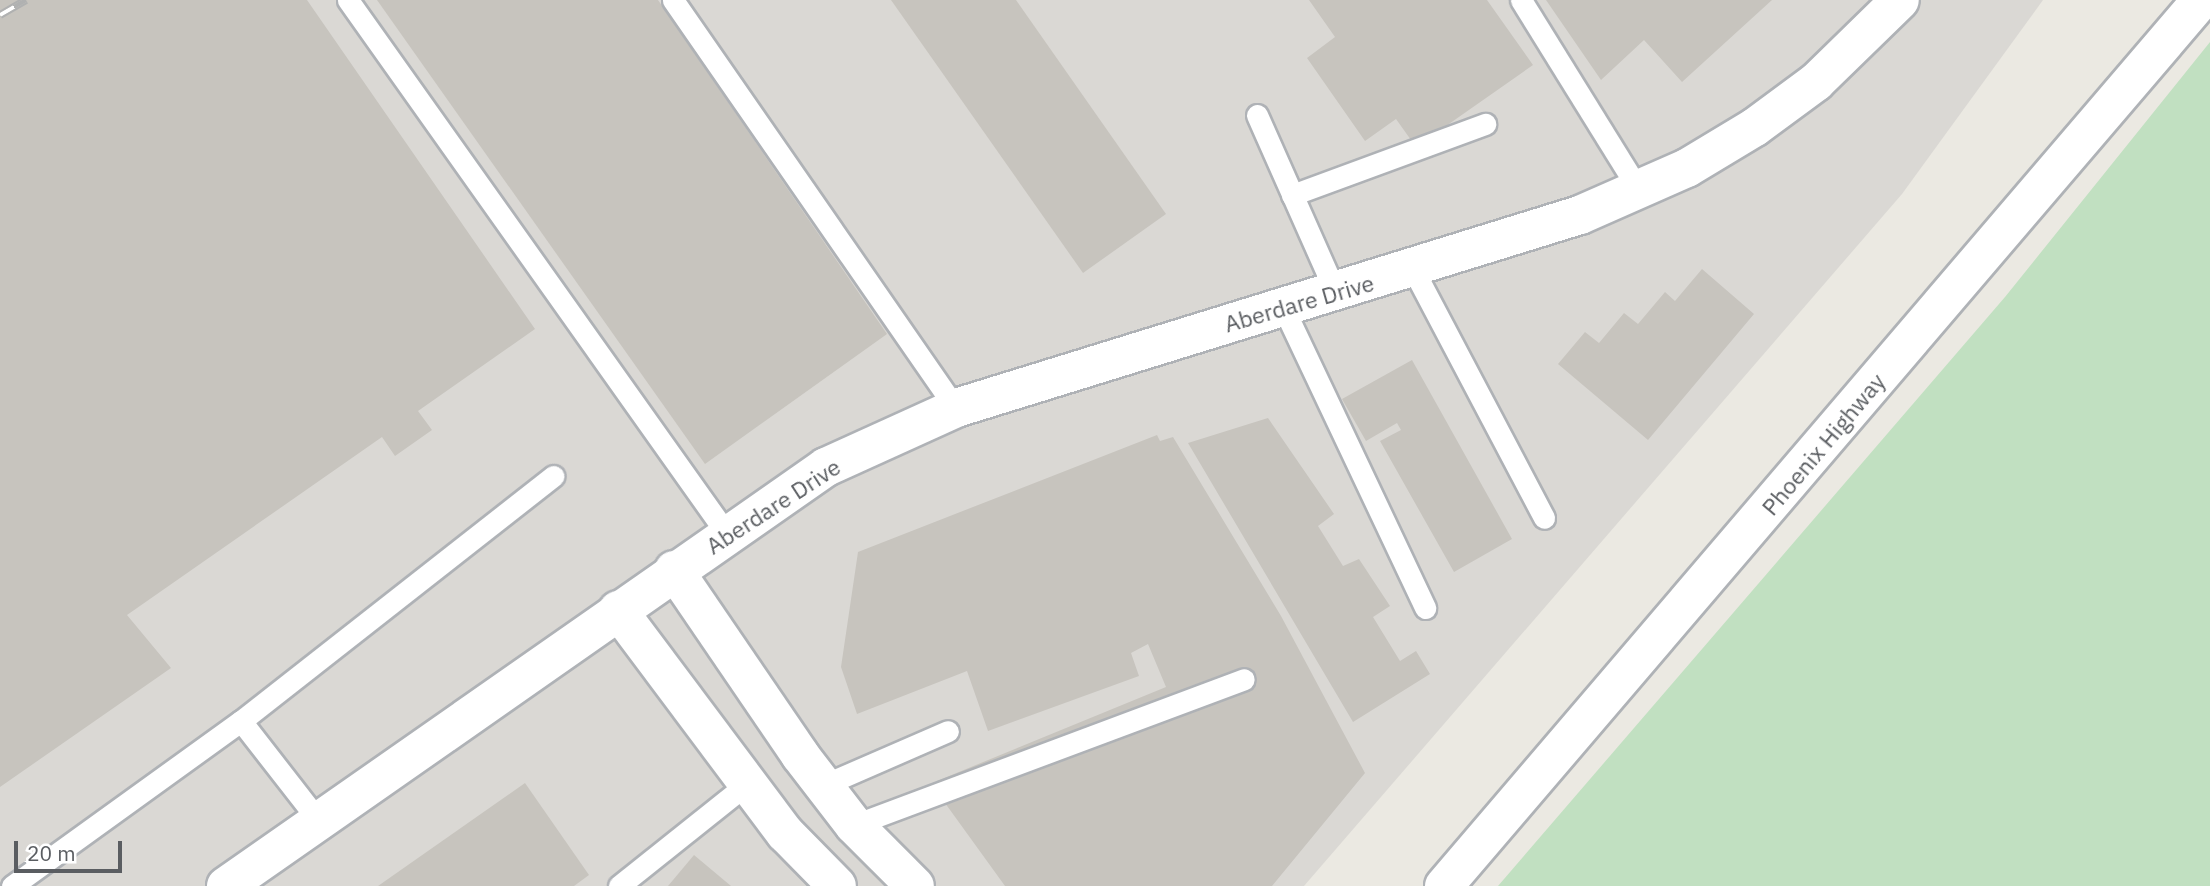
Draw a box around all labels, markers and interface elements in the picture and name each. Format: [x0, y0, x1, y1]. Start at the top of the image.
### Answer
street label: Aberdare Drive [1221, 268, 1377, 338]
street label: Phoenix Highway [1756, 367, 1890, 521]
street label: Aberdare Drive [701, 452, 845, 560]
scale bar [18, 826, 126, 870]
text: 20 m [27, 839, 76, 867]

